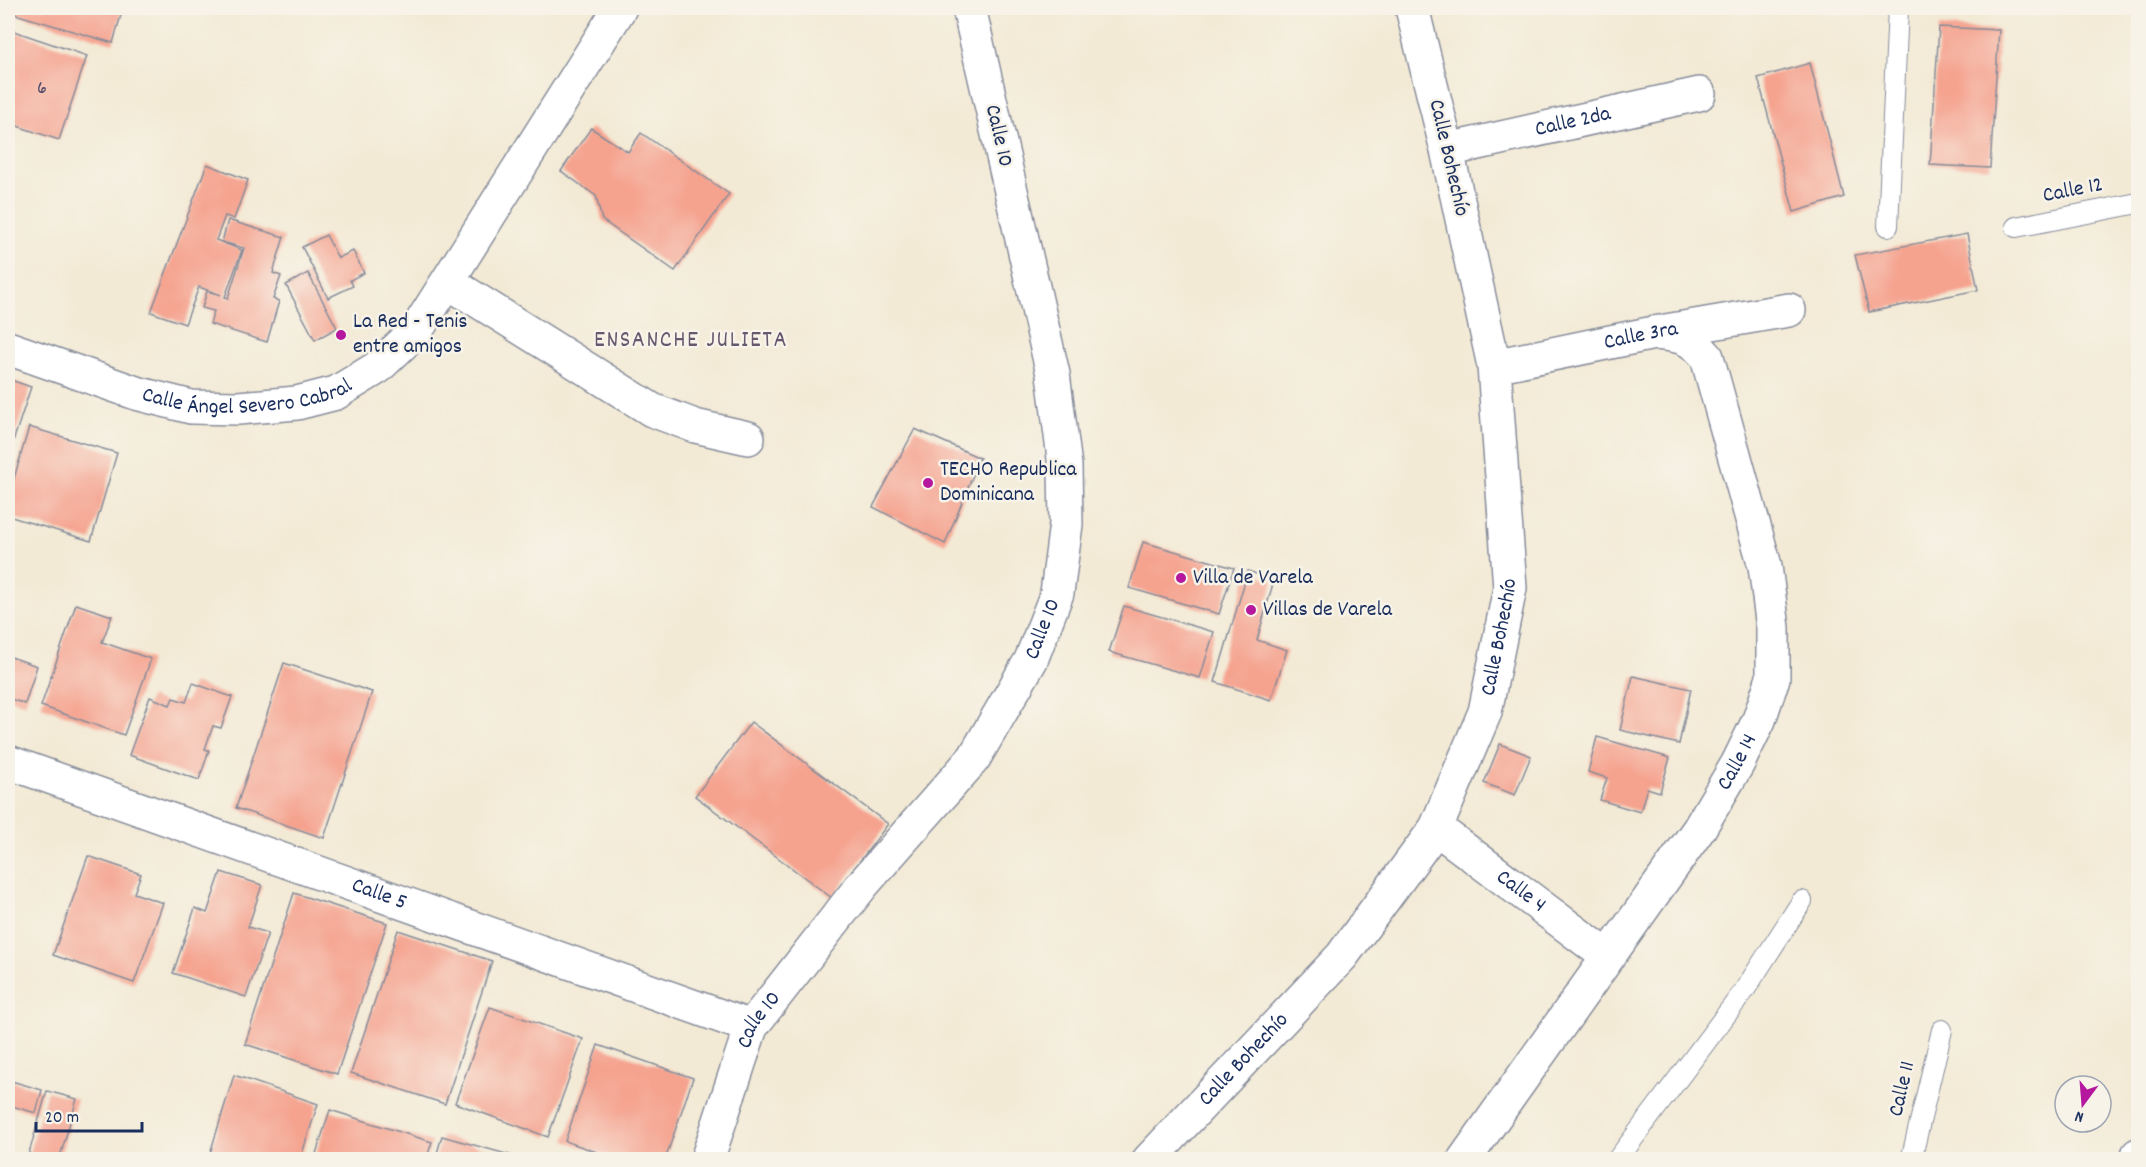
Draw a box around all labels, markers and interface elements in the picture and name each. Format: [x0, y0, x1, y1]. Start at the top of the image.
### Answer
house number: 6 [37, 75, 47, 103]
street label: Calle Bohechío [1420, 96, 1476, 220]
street label: Calle 2da [1532, 98, 1614, 145]
street label: Calle 10 [976, 102, 1020, 170]
street label: Calle 12 [2040, 170, 2106, 212]
place label: La Red - Tenis entre amigos [353, 307, 468, 363]
street label: Calle 3ra [1601, 314, 1681, 358]
district label: ENSANCHE JULIETA [594, 324, 788, 358]
marker: La Red - Tenis entre amigos [334, 328, 348, 342]
street label: Calle Ángel Severo Cabral [139, 371, 358, 424]
place label: TECHO Republica Dominicana [940, 455, 1077, 511]
marker: TECHO Republica Dominicana [921, 476, 935, 490]
place label: Villa de Varela [1193, 563, 1313, 594]
marker: Villa de Varela [1174, 571, 1188, 585]
street label: Calle Bohechío [1473, 577, 1526, 699]
street label: Calle 10 [1017, 594, 1069, 664]
place label: Villas de Varela [1263, 595, 1393, 626]
marker: Villas de Varela [1244, 603, 1258, 617]
street label: Calle 14 [1709, 729, 1765, 797]
street label: Calle 4 [1489, 862, 1552, 921]
street label: Calle 5 [347, 870, 411, 918]
street label: Calle 10 [729, 985, 789, 1052]
street label: Calle Bohechío [1192, 1006, 1296, 1114]
street label: Calle 11 [1882, 1058, 1924, 1120]
north arrow [2053, 1074, 2113, 1134]
scale bar [36, 1095, 142, 1133]
text: N [2072, 1104, 2087, 1128]
text: 20 m [45, 1106, 79, 1131]

